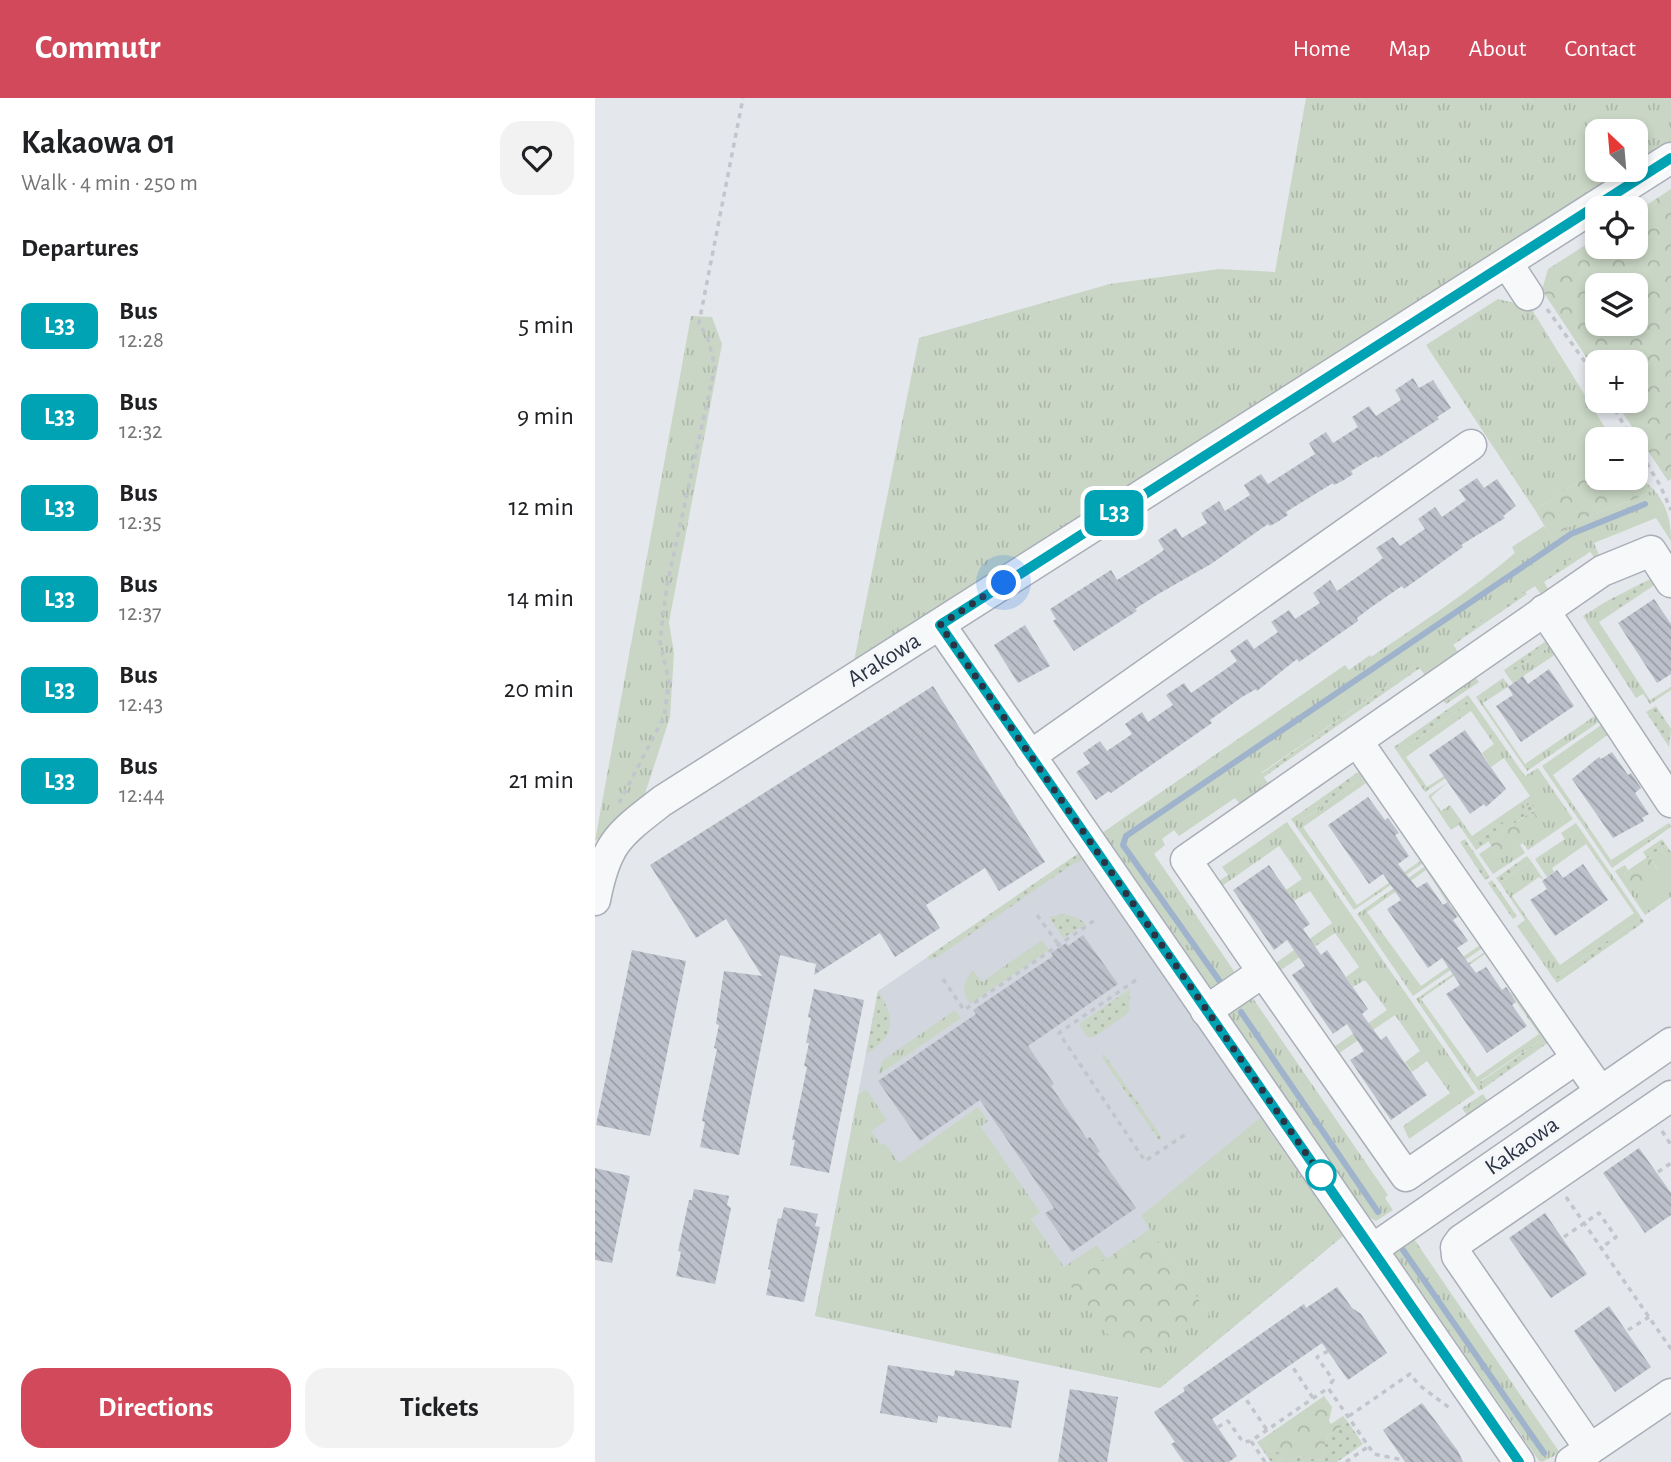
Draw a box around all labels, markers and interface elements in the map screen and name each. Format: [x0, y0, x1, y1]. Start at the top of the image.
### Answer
text: Commutr [35, 32, 161, 65]
text: Home [1293, 37, 1351, 61]
text: Map [1389, 37, 1431, 61]
text: About [1469, 37, 1526, 61]
text: Contact [1564, 37, 1636, 61]
north arrow [1585, 119, 1649, 182]
map controls [1585, 119, 1648, 490]
button: heart [500, 121, 574, 195]
text: Kakaowa 01 [21, 127, 176, 160]
text: Walk · 4 min · 250 m [21, 172, 198, 195]
button: locate [1585, 196, 1648, 259]
text: Departures [21, 235, 139, 261]
button: layers [1585, 273, 1648, 336]
text: Bus [119, 298, 158, 324]
text: 5 min [518, 312, 574, 338]
text: L33 [44, 314, 75, 338]
text: 12:28 [119, 329, 164, 352]
button: + [1585, 350, 1648, 413]
text: Bus [119, 389, 158, 415]
text: 9 min [517, 403, 574, 429]
text: L33 [44, 405, 75, 429]
text: 12:32 [119, 420, 163, 443]
button: − [1585, 427, 1648, 490]
text: Bus [119, 480, 158, 506]
line badge: L33 [1074, 490, 1154, 536]
text: 12 min [508, 494, 574, 520]
text: L33 [44, 496, 75, 520]
text: L33 [1098, 501, 1130, 525]
text: 12:35 [119, 511, 162, 534]
your location [986, 565, 1021, 600]
text: Bus [119, 571, 158, 597]
text: 14 min [508, 585, 574, 611]
text: L33 [44, 587, 75, 611]
text: 12:37 [119, 602, 162, 625]
street label: Arakowa [843, 628, 925, 692]
text: Bus [119, 662, 158, 688]
text: 20 min [504, 676, 574, 702]
text: L33 [44, 678, 75, 702]
text: 12:43 [119, 693, 163, 716]
text: Bus [119, 753, 158, 779]
text: 21 min [508, 767, 574, 793]
text: L33 [44, 769, 75, 793]
text: 12:44 [119, 784, 165, 807]
street label: Kakaowa [1481, 1112, 1563, 1180]
unlabelled marker [1306, 1160, 1336, 1190]
button: Directions [21, 1368, 291, 1448]
button: Tickets [305, 1368, 574, 1448]

